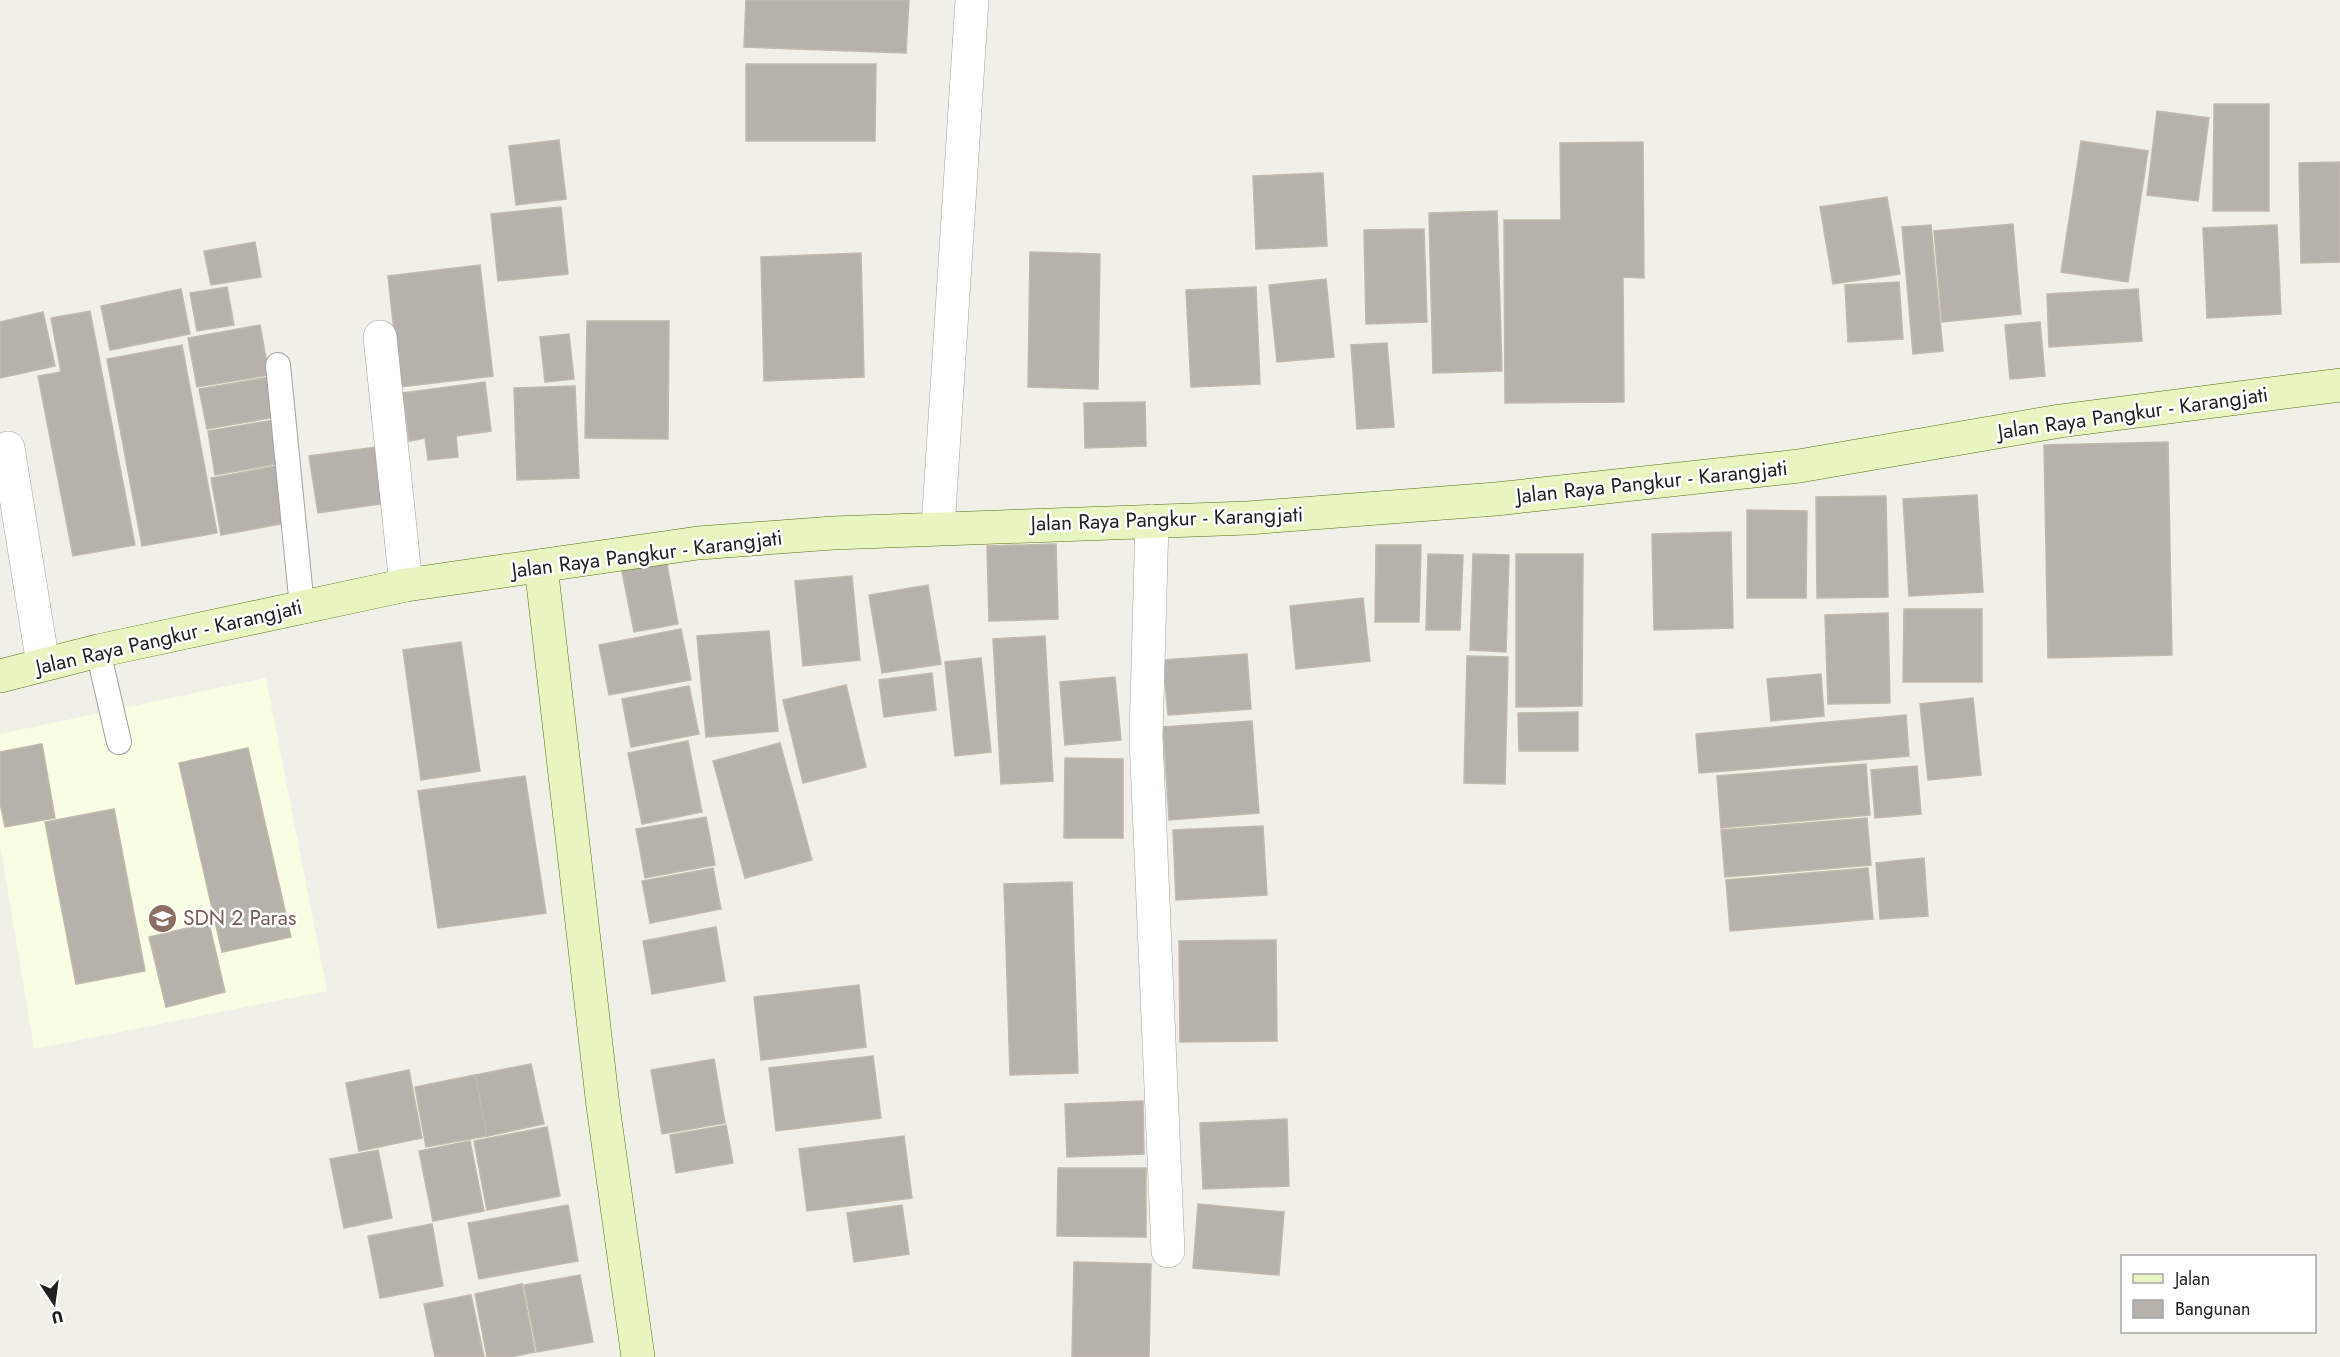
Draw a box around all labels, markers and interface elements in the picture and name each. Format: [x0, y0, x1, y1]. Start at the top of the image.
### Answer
street label: Jalan Raya Pangkur - Karangjati [1993, 379, 2270, 447]
street label: Jalan Raya Pangkur - Karangjati [1512, 453, 1789, 511]
street label: Jalan Raya Pangkur - Karangjati [1027, 499, 1304, 539]
street label: Jalan Raya Pangkur - Karangjati [507, 523, 784, 586]
street label: Jalan Raya Pangkur - Karangjati [30, 592, 305, 683]
school or university icon: SDN 2 Paras [146, 902, 178, 934]
place label: SDN 2 Paras [183, 903, 296, 933]
legend [2121, 1255, 2316, 1333]
text: Jalan [2173, 1266, 2210, 1292]
north arrow [24, 1273, 84, 1333]
text: Bangunan [2175, 1296, 2250, 1322]
text: U [49, 1305, 65, 1330]

